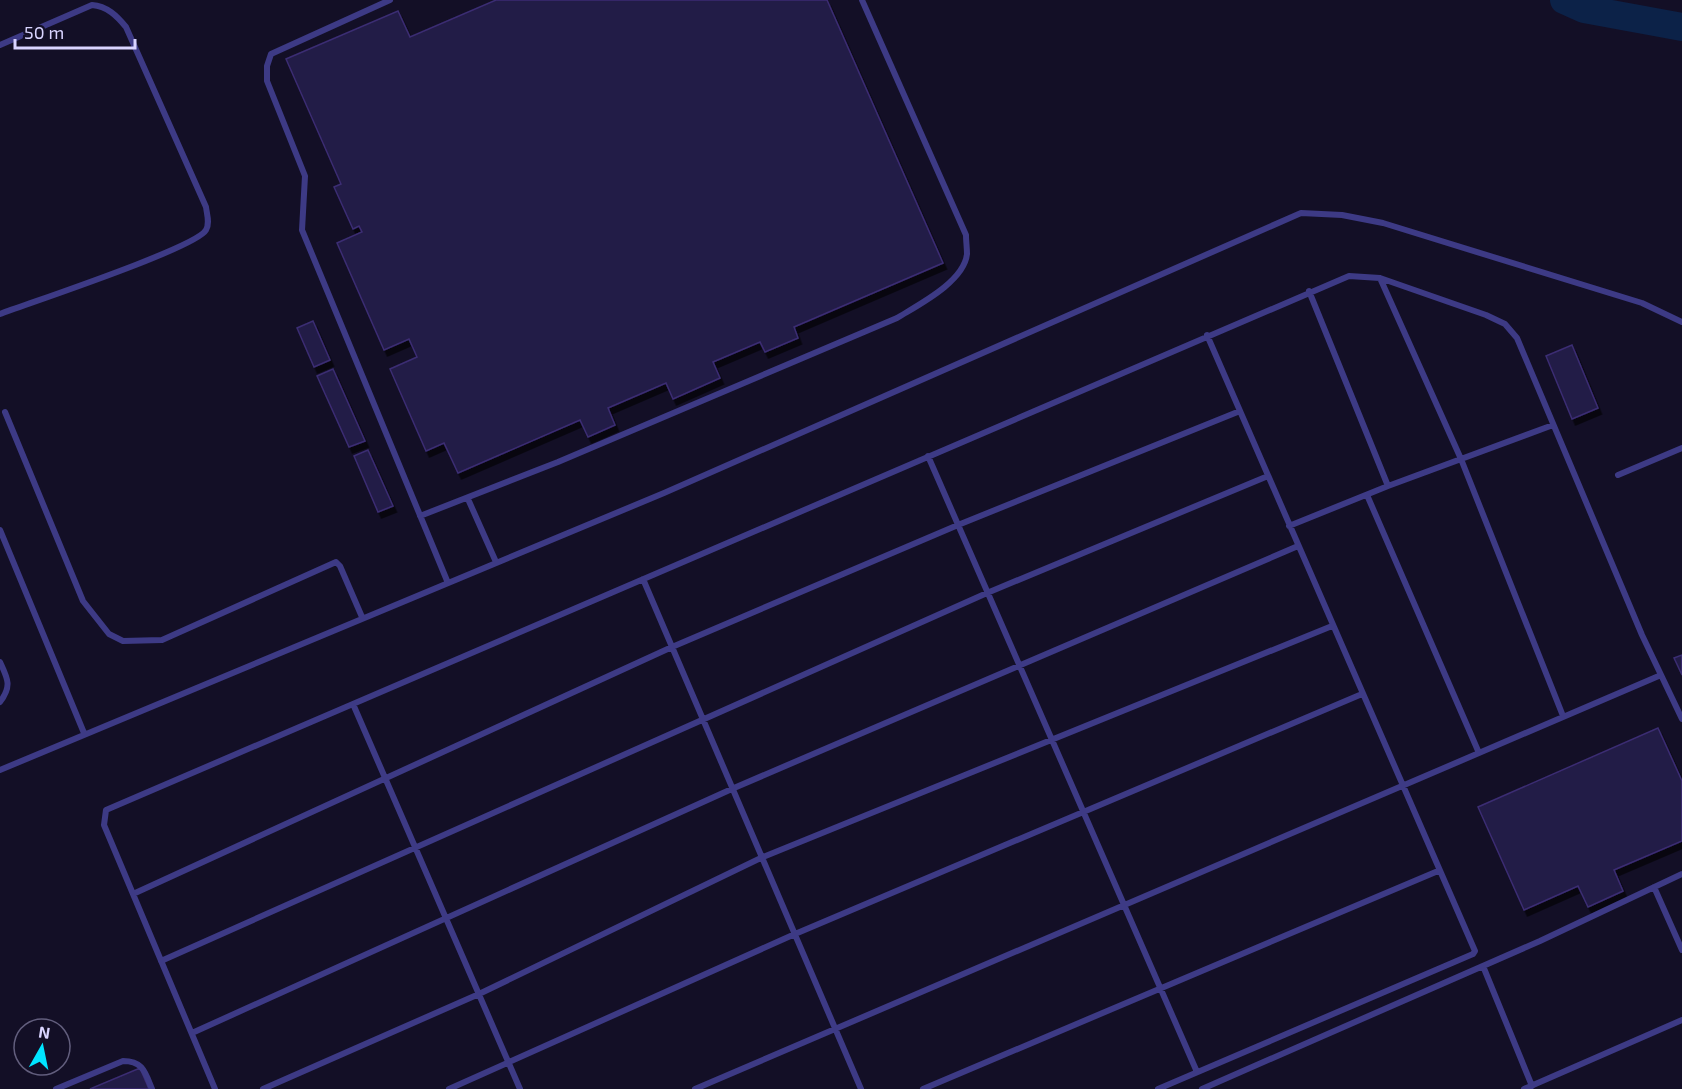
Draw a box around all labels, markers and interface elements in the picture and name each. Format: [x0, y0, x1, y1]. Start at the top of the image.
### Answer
scale bar [15, 12, 135, 50]
text: 50 m [24, 21, 64, 43]
north arrow [12, 1017, 72, 1077]
text: N [37, 1021, 52, 1042]

